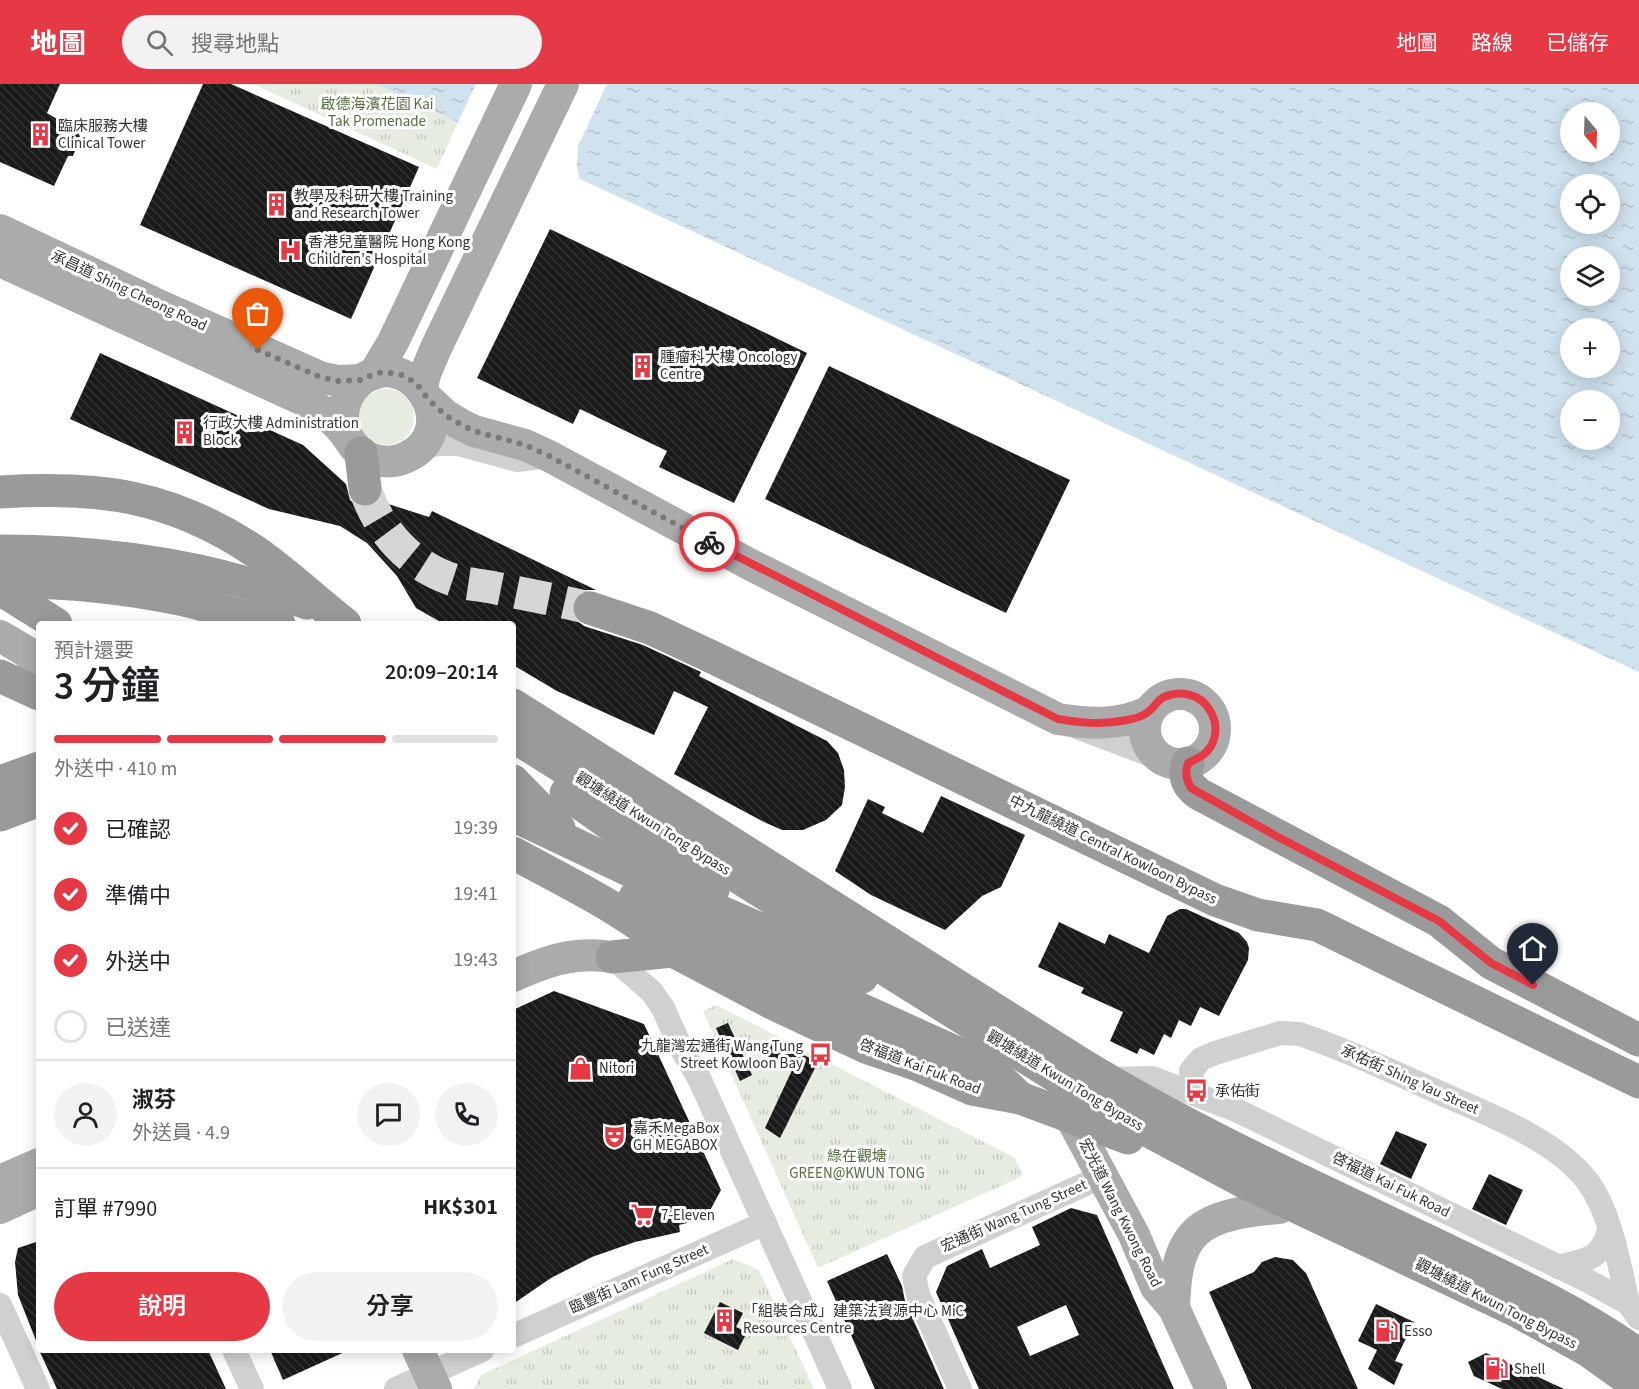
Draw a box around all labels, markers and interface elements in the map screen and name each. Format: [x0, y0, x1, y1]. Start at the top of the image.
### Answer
search box [122, 15, 542, 69]
text: 地圖 [30, 24, 86, 64]
icon: search [143, 26, 176, 59]
text: 搜尋地點 [191, 28, 279, 60]
text: 地圖 [1396, 28, 1438, 58]
text: 路線 [1471, 28, 1513, 58]
text: 已儲存 [1546, 28, 1609, 58]
park label: 啟德海濱花園 Kai Tak Promenade [321, 94, 433, 132]
north arrow [1560, 102, 1620, 162]
map controls [1560, 102, 1620, 450]
place label: 臨床服務大樓 Clinical Tower [58, 116, 148, 154]
building icon: 臨床服務大樓 Clinical Tower [27, 122, 53, 148]
button: locate [1560, 174, 1620, 234]
place label: 教學及科研大樓 Training and Research Tower [294, 186, 454, 224]
building icon: 教學及科研大樓 Training and Research Tower [263, 192, 289, 218]
place label: 香港兒童醫院 Hong Kong Children's Hospital [308, 232, 471, 270]
hospital icon: 香港兒童醫院 Hong Kong Children's Hospital [277, 238, 303, 264]
street label: 承昌道 Shing Cheong Road [48, 246, 210, 336]
button: layers [1560, 246, 1620, 306]
pin [232, 288, 283, 350]
icon: bag [241, 297, 274, 330]
button: + [1560, 318, 1620, 378]
place label: 腫瘤科大樓 Oncology Centre [660, 347, 798, 385]
building icon: 腫瘤科大樓 Oncology Centre [629, 353, 655, 379]
button: − [1560, 390, 1620, 450]
place label: 行政大樓 Administration Block [203, 413, 359, 451]
building icon: 行政大樓 Administration Block [172, 419, 198, 445]
courier [679, 512, 739, 572]
icon: bike [693, 526, 726, 559]
text: 預計還要 [54, 637, 134, 665]
text: 20:09–20:14 [385, 656, 498, 688]
text: 3 分鐘 [54, 659, 160, 715]
text: 外送中 · 410 m [54, 755, 177, 783]
street label: 觀塘繞道 Kwun Tong Bypass [571, 768, 735, 880]
street label: 中九龍繞道 Central Kowloon Bypass [1005, 790, 1221, 910]
icon: check [54, 812, 87, 845]
text: 已確認 [105, 814, 171, 846]
text: 19:39 [453, 814, 498, 842]
icon: check [54, 878, 87, 911]
text: 準備中 [105, 880, 171, 912]
text: 19:41 [453, 880, 498, 908]
pin [1507, 923, 1558, 985]
icon: home [1516, 932, 1549, 965]
icon: check [54, 944, 87, 977]
text: 外送中 [105, 946, 171, 978]
text: 19:43 [453, 946, 498, 974]
text: 已送達 [105, 1012, 171, 1044]
street label: 觀塘繞道 Kwun Tong Bypass [983, 1026, 1147, 1136]
street label: 啓福道 Kai Fuk Road [856, 1034, 984, 1100]
place label: 九龍灣宏通街 Wang Tung Street Kowloon Bay [641, 1036, 803, 1074]
street label: 承佑街 Shing Yau Street [1338, 1040, 1482, 1120]
bus stop icon: 九龍灣宏通街 Wang Tung Street Kowloon Bay [808, 1042, 834, 1068]
shop icon: Nitori [568, 1055, 594, 1081]
place label: Nitori [599, 1058, 634, 1079]
bus stop icon: 承佑街 [1184, 1078, 1210, 1104]
place label: 承佑街 [1215, 1081, 1260, 1102]
button: person [54, 1083, 117, 1146]
button: chat [357, 1083, 420, 1146]
button: phone [435, 1083, 498, 1146]
text: 淑芬 [132, 1084, 176, 1116]
place label: 嘉禾MegaBox GH MEGABOX [633, 1118, 720, 1156]
text: 外送員 · 4.9 [132, 1119, 230, 1147]
theatre icon: 嘉禾MegaBox GH MEGABOX [602, 1124, 628, 1150]
street label: 宏光道 Wang Kwong Road [1073, 1135, 1167, 1291]
park label: 綠在觀塘 GREEN@KWUN TONG [789, 1146, 925, 1184]
street label: 啓福道 Kai Fuk Road [1328, 1147, 1454, 1223]
street label: 宏通街 Wang Tung Street [938, 1174, 1090, 1258]
text: HK$301 [423, 1191, 498, 1223]
text: 訂單 #7990 [54, 1193, 157, 1225]
supermarket icon: 7-Eleven [630, 1202, 656, 1228]
place label: 7-Eleven [661, 1205, 715, 1226]
street label: 臨豐街 Lam Fung Street [566, 1239, 712, 1319]
street label: 觀塘繞道 Kwun Tong Bypass [1411, 1254, 1581, 1354]
button: 說明 [54, 1272, 270, 1341]
button: 分享 [282, 1272, 498, 1341]
place label: 「組裝合成」建築法資源中心 MiC Resources Centre [743, 1301, 965, 1339]
building icon: 「組裝合成」建築法資源中心 MiC Resources Centre [712, 1307, 738, 1333]
fuel station icon: Esso [1373, 1318, 1399, 1344]
place label: Esso [1404, 1321, 1433, 1342]
fuel station icon: Shell [1483, 1356, 1509, 1382]
place label: Shell [1514, 1359, 1545, 1380]

